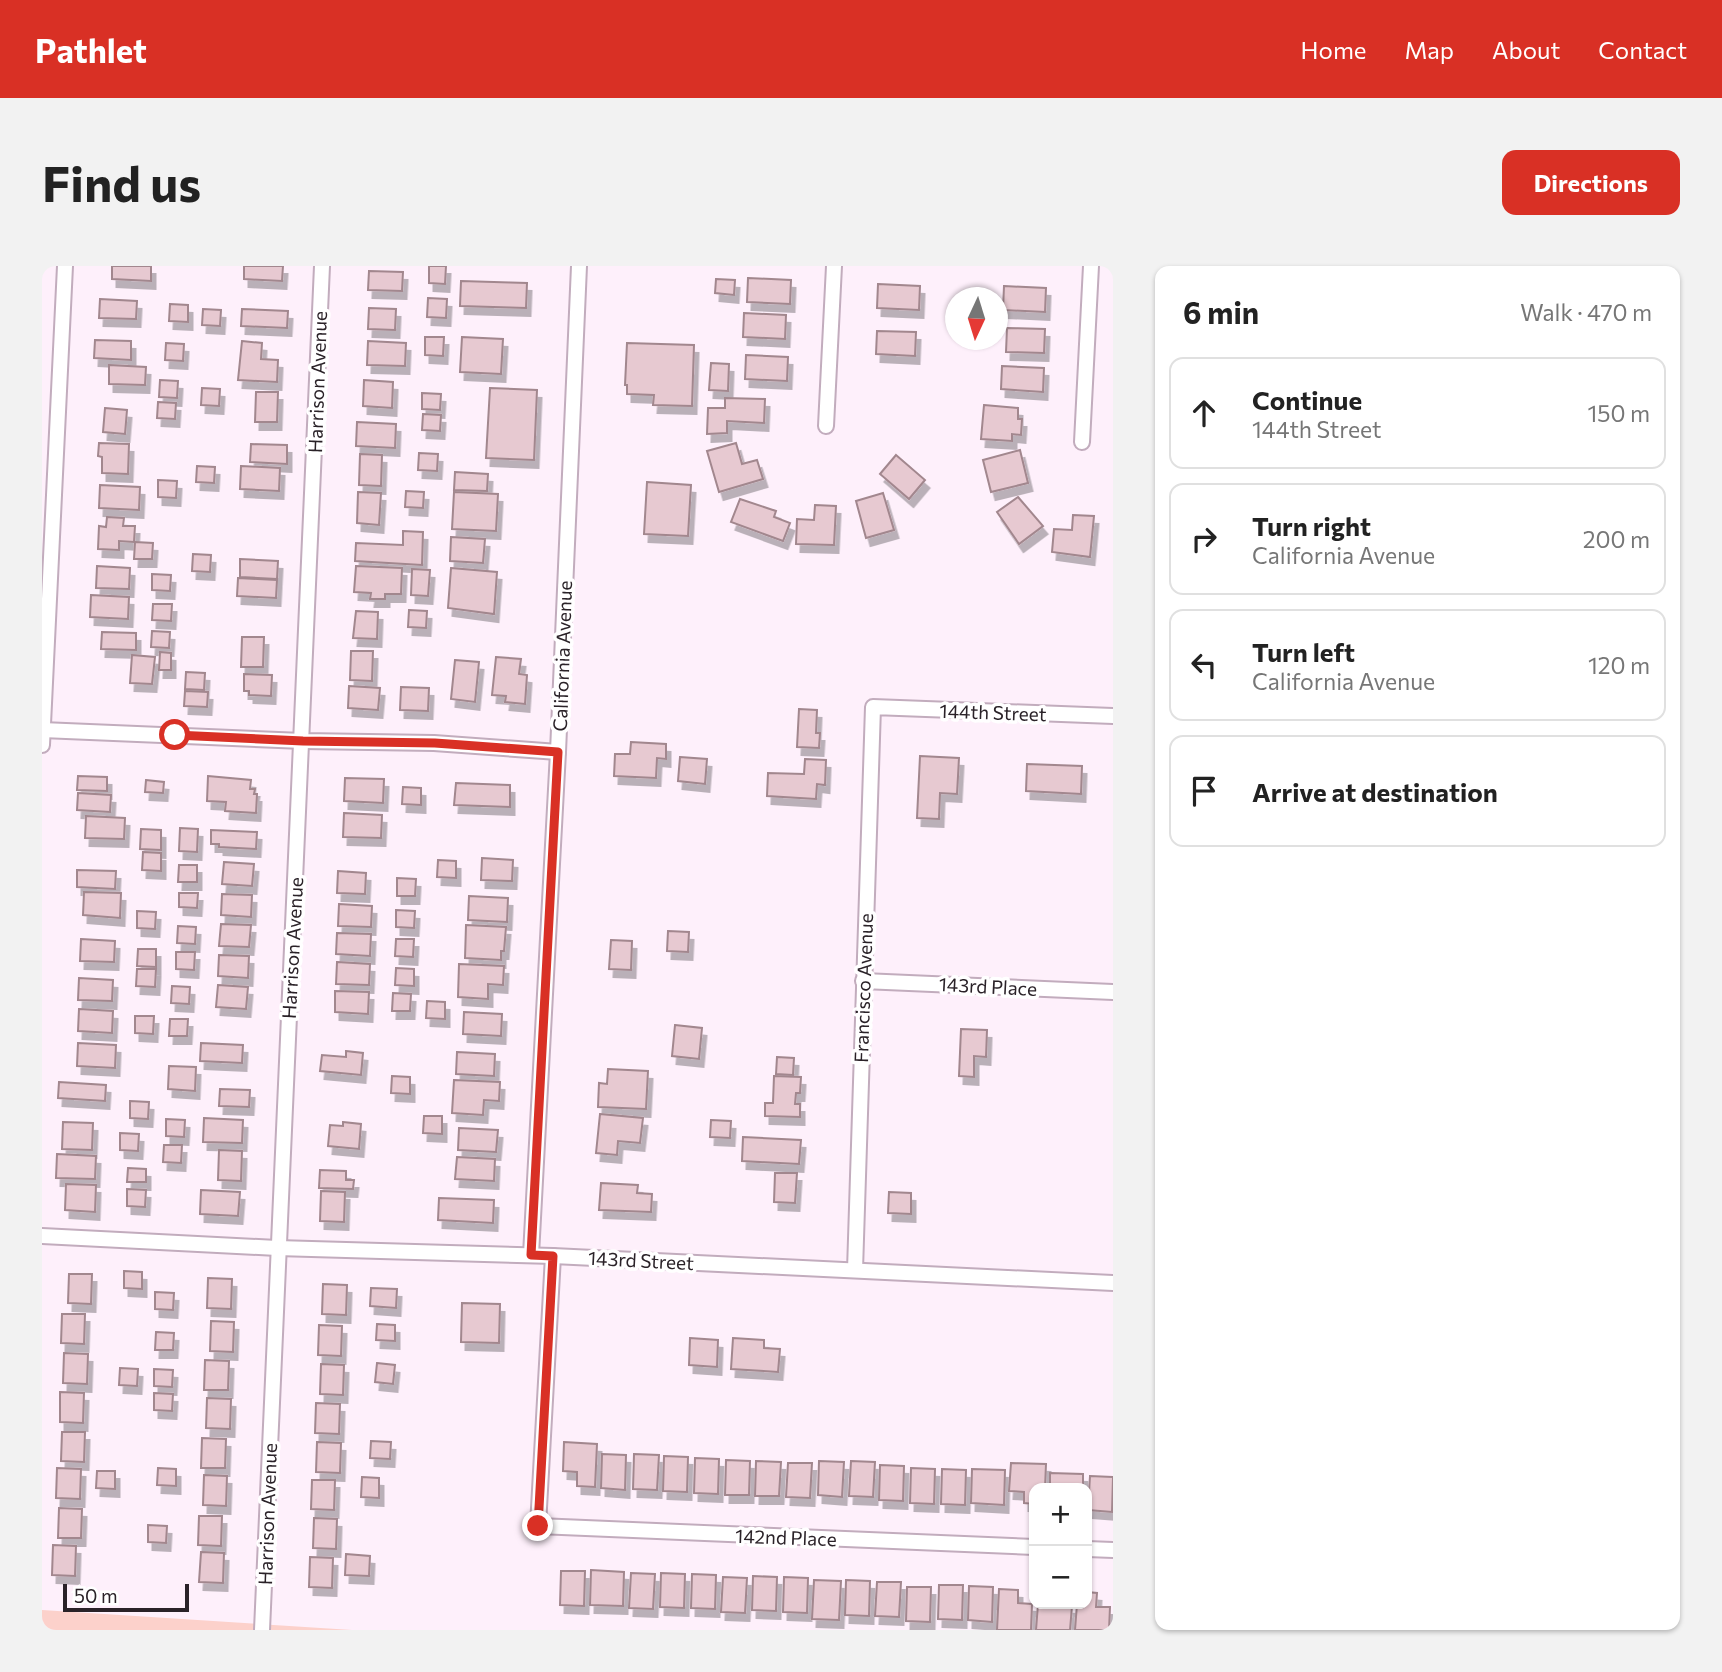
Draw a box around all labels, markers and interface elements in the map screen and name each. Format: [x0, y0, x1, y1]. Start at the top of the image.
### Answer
text: Pathlet [35, 29, 147, 70]
text: Home [1301, 35, 1367, 64]
text: Map [1405, 35, 1454, 64]
text: About [1492, 35, 1560, 64]
text: Contact [1598, 35, 1687, 64]
button: Directions [1502, 150, 1680, 215]
text: Find us [42, 152, 201, 212]
north arrow [945, 287, 1008, 350]
text: 6 min [1183, 293, 1259, 330]
text: Walk · 470 m [1520, 298, 1652, 326]
street label: Harrison Avenue [303, 311, 331, 453]
text: Continue [1252, 384, 1362, 415]
icon: ahead [1185, 394, 1223, 432]
text: 150 m [1587, 399, 1650, 427]
text: 144th Street [1252, 415, 1381, 443]
text: Turn right [1252, 510, 1371, 541]
icon: right [1185, 520, 1223, 558]
text: 200 m [1583, 525, 1650, 553]
text: California Avenue [1252, 541, 1435, 569]
street label: California Avenue [548, 580, 576, 732]
text: Turn left [1252, 636, 1355, 667]
icon: left [1185, 646, 1223, 684]
text: 120 m [1588, 651, 1650, 679]
text: California Avenue [1252, 667, 1435, 695]
street label: 144th Street [939, 699, 1047, 725]
route start [159, 719, 190, 750]
icon: arrive [1185, 772, 1223, 810]
text: Arrive at destination [1252, 776, 1498, 807]
street label: Harrison Avenue [277, 876, 307, 1020]
street label: Francisco Avenue [849, 913, 877, 1063]
street label: 143rd Place [938, 972, 1038, 1000]
street label: 143rd Street [587, 1246, 695, 1274]
street label: Harrison Avenue [253, 1443, 281, 1585]
map controls [1029, 1483, 1092, 1609]
button: + [1029, 1483, 1092, 1546]
route end [522, 1510, 553, 1541]
street label: 142nd Place [735, 1524, 837, 1550]
button: − [1029, 1546, 1092, 1609]
scale bar [63, 1581, 189, 1613]
text: 50 m [74, 1584, 118, 1607]

